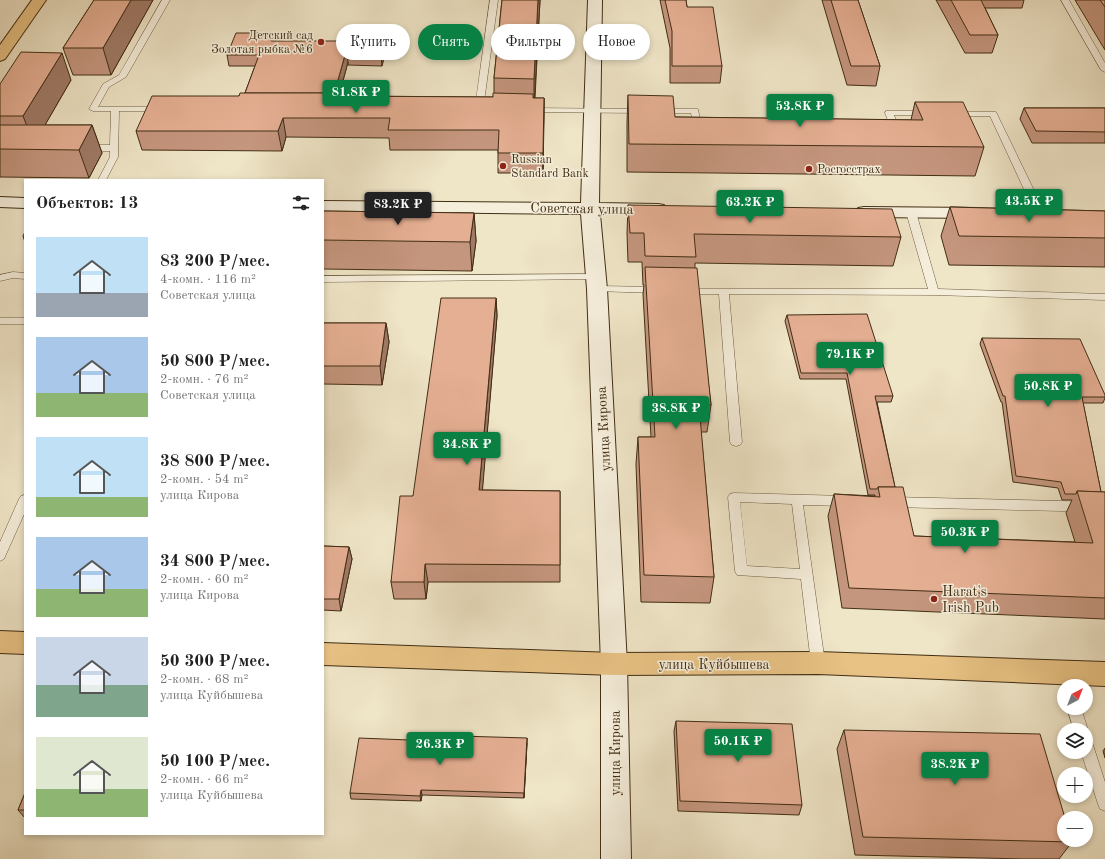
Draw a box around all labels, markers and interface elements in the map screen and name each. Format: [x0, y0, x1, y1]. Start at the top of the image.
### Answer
chip: Купить [336, 24, 410, 60]
chip: Снять [418, 24, 483, 60]
chip: Фильтры [491, 24, 575, 60]
chip: Новое [583, 24, 650, 60]
place label: Детский сад Золотая рыбка №6 [211, 30, 313, 56]
marker: Детский сад Золотая рыбка №6 [316, 37, 326, 47]
pin: 81.8K ₽ [319, 80, 393, 114]
text: 81.8K ₽ [331, 86, 381, 99]
pin: 53.8K ₽ [763, 94, 837, 128]
text: 53.8K ₽ [775, 100, 825, 113]
place label: Russian Standard Bank [511, 154, 589, 180]
marker: Russian Standard Bank [498, 161, 508, 171]
marker: Росгосстрах [804, 164, 814, 174]
place label: Росгосстрах [817, 164, 881, 176]
pin: 43.5K ₽ [992, 189, 1066, 223]
pin: 63.2K ₽ [713, 190, 787, 224]
icon: filters [290, 192, 312, 214]
pin: 83.2K ₽ [361, 192, 435, 226]
text: Объектов: 13 [36, 195, 138, 212]
text: 43.5K ₽ [1004, 195, 1054, 208]
text: 63.2K ₽ [725, 196, 775, 209]
text: 83.2K ₽ [373, 198, 423, 211]
street label: Советская улица [530, 201, 634, 217]
icon: home [68, 253, 116, 301]
text: 83 200 ₽/мес. [160, 253, 270, 270]
text: 4-комн. · 116 m² [160, 273, 256, 286]
text: Советская улица [160, 289, 256, 302]
pin: 79.1K ₽ [813, 342, 887, 376]
text: 79.1K ₽ [825, 348, 875, 361]
icon: home [68, 353, 116, 401]
text: 50 800 ₽/мес. [160, 353, 270, 370]
text: 2-комн. · 76 m² [160, 373, 248, 386]
pin: 50.8K ₽ [1011, 374, 1085, 408]
text: 50.8K ₽ [1023, 380, 1073, 393]
street label: улица Кирова [595, 386, 613, 472]
text: Советская улица [160, 389, 256, 402]
pin: 38.8K ₽ [639, 396, 713, 430]
text: 38.8K ₽ [651, 402, 701, 415]
pin: 34.8K ₽ [430, 432, 504, 466]
text: 34.8K ₽ [442, 438, 492, 451]
icon: home [68, 453, 116, 501]
text: 38 800 ₽/мес. [160, 453, 270, 470]
text: 2-комн. · 54 m² [160, 473, 248, 486]
text: улица Кирова [160, 489, 239, 502]
pin: 50.3K ₽ [928, 520, 1002, 554]
text: 50.3K ₽ [940, 526, 990, 539]
icon: home [68, 553, 116, 601]
text: 34 800 ₽/мес. [160, 553, 270, 570]
text: 2-комн. · 60 m² [160, 573, 248, 586]
place label: Harat's Irish Pub [942, 585, 999, 615]
text: улица Кирова [160, 589, 239, 602]
marker: Harat's Irish Pub [929, 594, 939, 604]
icon: home [68, 653, 116, 701]
text: 50 300 ₽/мес. [160, 653, 270, 670]
street label: улица Куйбышева [658, 658, 770, 672]
text: 2-комн. · 68 m² [160, 673, 248, 686]
north arrow [1057, 679, 1093, 715]
map controls [1057, 679, 1093, 847]
text: улица Куйбышева [160, 689, 263, 702]
street label: улица Кирова [609, 710, 623, 796]
button: layers [1057, 723, 1093, 759]
pin: 50.1K ₽ [701, 729, 775, 763]
pin: 26.3K ₽ [403, 732, 477, 766]
text: 50.1K ₽ [713, 735, 763, 748]
text: 26.3K ₽ [415, 738, 465, 751]
pin: 38.2K ₽ [918, 752, 992, 786]
icon: home [68, 753, 116, 801]
text: 50 100 ₽/мес. [160, 753, 270, 770]
text: 38.2K ₽ [930, 758, 980, 771]
button: + [1057, 767, 1093, 803]
text: 2-комн. · 66 m² [160, 773, 248, 786]
text: улица Куйбышева [160, 789, 263, 802]
button: − [1057, 811, 1093, 847]

